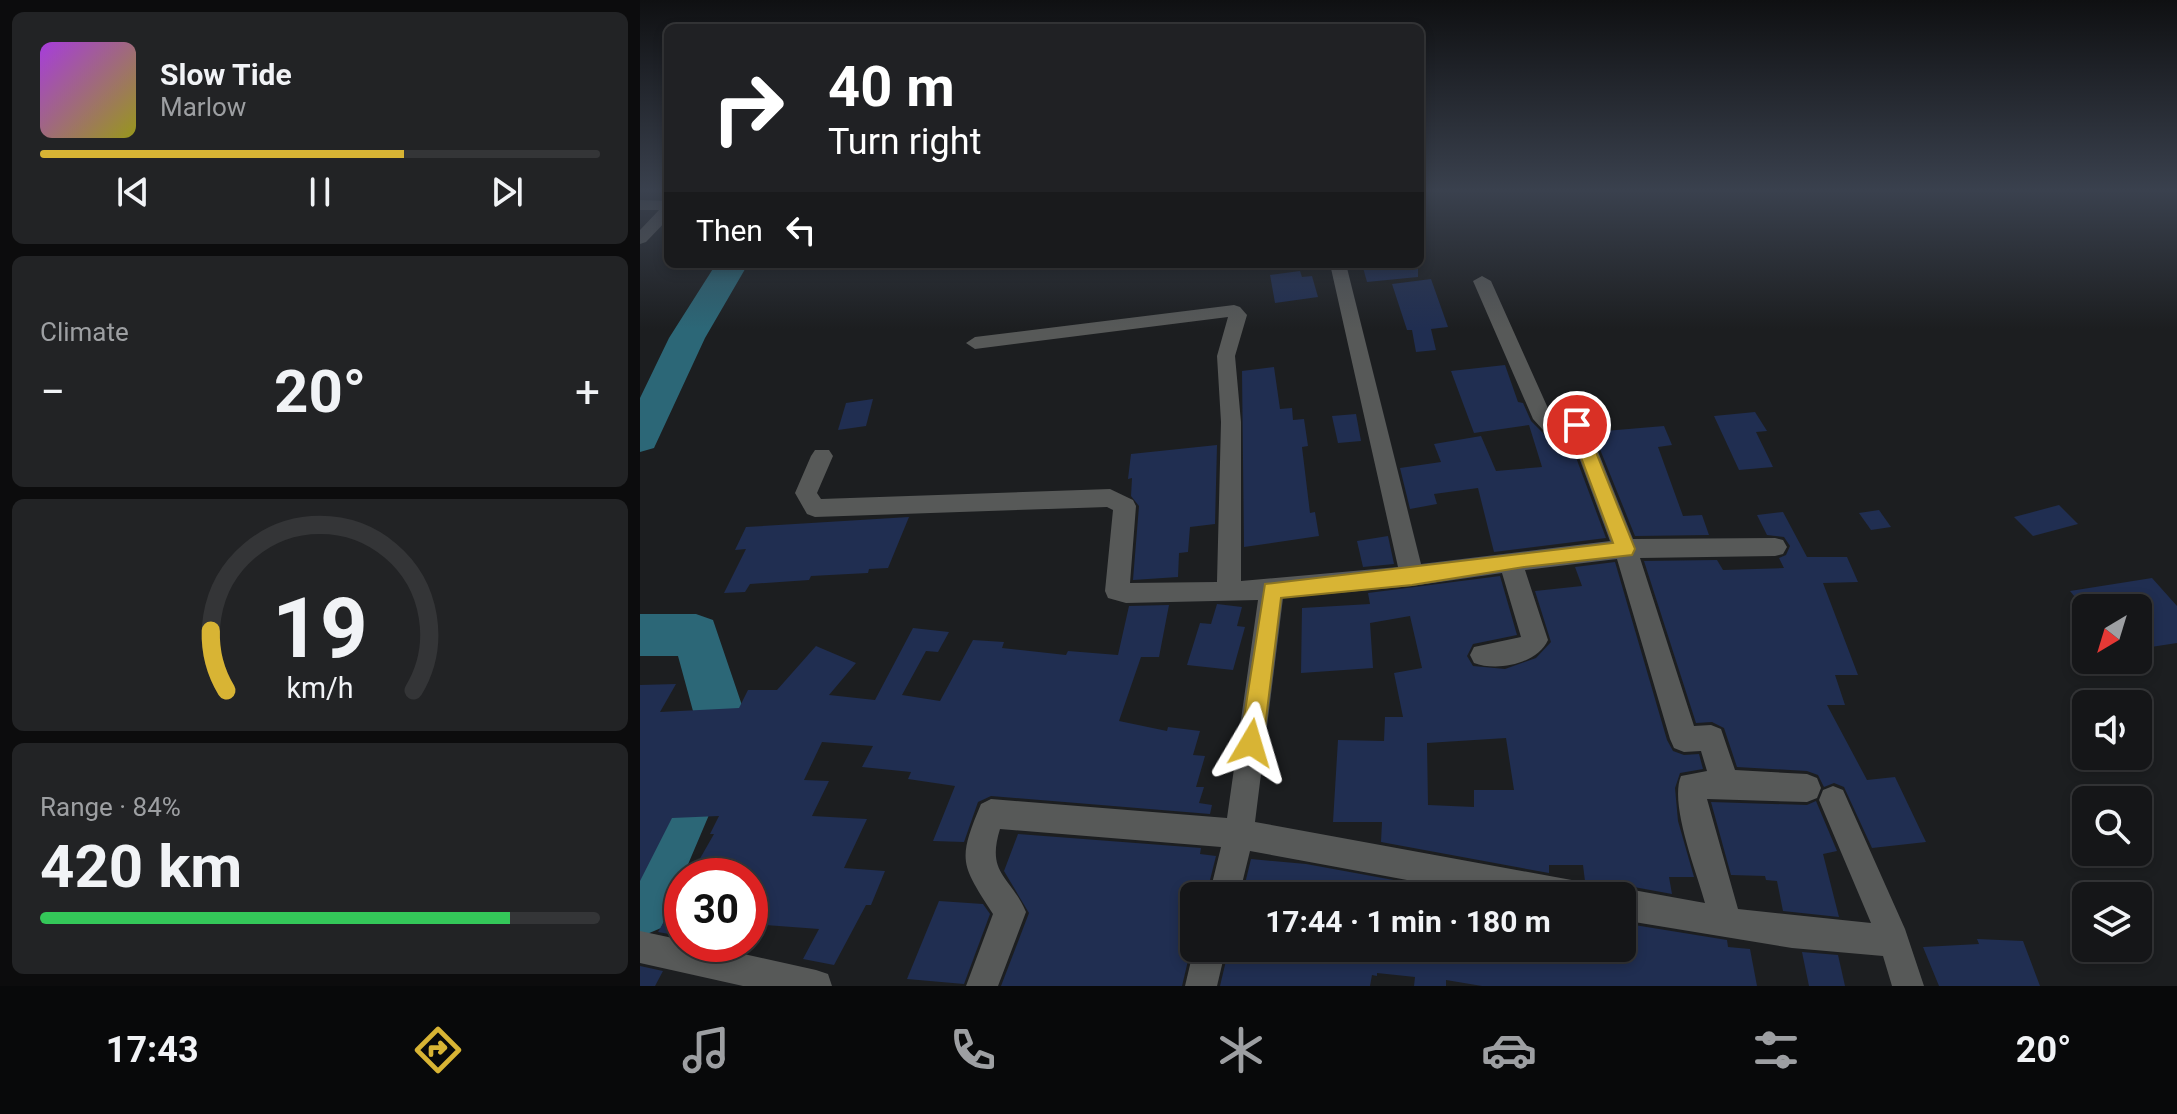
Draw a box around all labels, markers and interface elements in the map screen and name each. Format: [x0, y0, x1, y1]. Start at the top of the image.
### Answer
text: 40 m [828, 54, 955, 120]
icon: right [696, 56, 800, 160]
text: Slow Tide [160, 57, 292, 92]
text: Marlow [160, 92, 246, 122]
text: Turn right [828, 121, 981, 163]
icon: previous [111, 170, 155, 214]
icon: pause [298, 170, 342, 214]
icon: next [485, 170, 529, 214]
icon: left [779, 208, 823, 252]
text: Then [696, 213, 763, 248]
text: Climate [40, 317, 129, 347]
text: 20° [274, 356, 366, 427]
text: − [40, 366, 65, 418]
text: + [575, 366, 600, 418]
pin [1543, 391, 1611, 459]
icon: arrive [1555, 403, 1599, 447]
text: 19 [272, 579, 368, 676]
north arrow [2072, 594, 2152, 674]
map controls [2072, 594, 2152, 962]
text: km/h [286, 671, 354, 705]
button: sound [2072, 690, 2152, 770]
position arrow [1209, 701, 1293, 785]
button: search [2072, 786, 2152, 866]
text: Range · 84% [40, 792, 181, 822]
text: 420 km [40, 831, 242, 902]
speed limit sign: 30 [664, 858, 768, 962]
button: layers [2072, 882, 2152, 962]
text: 17:44 · 1 min · 180 m [1265, 904, 1551, 939]
icon: directions [410, 1022, 466, 1078]
icon: music [678, 1022, 734, 1078]
icon: phone [945, 1022, 1001, 1078]
icon: climate [1213, 1022, 1269, 1078]
icon: car [1481, 1022, 1537, 1078]
icon: filters [1748, 1022, 1804, 1078]
text: 17:43 [106, 1029, 199, 1071]
text: 20° [2016, 1029, 2071, 1071]

